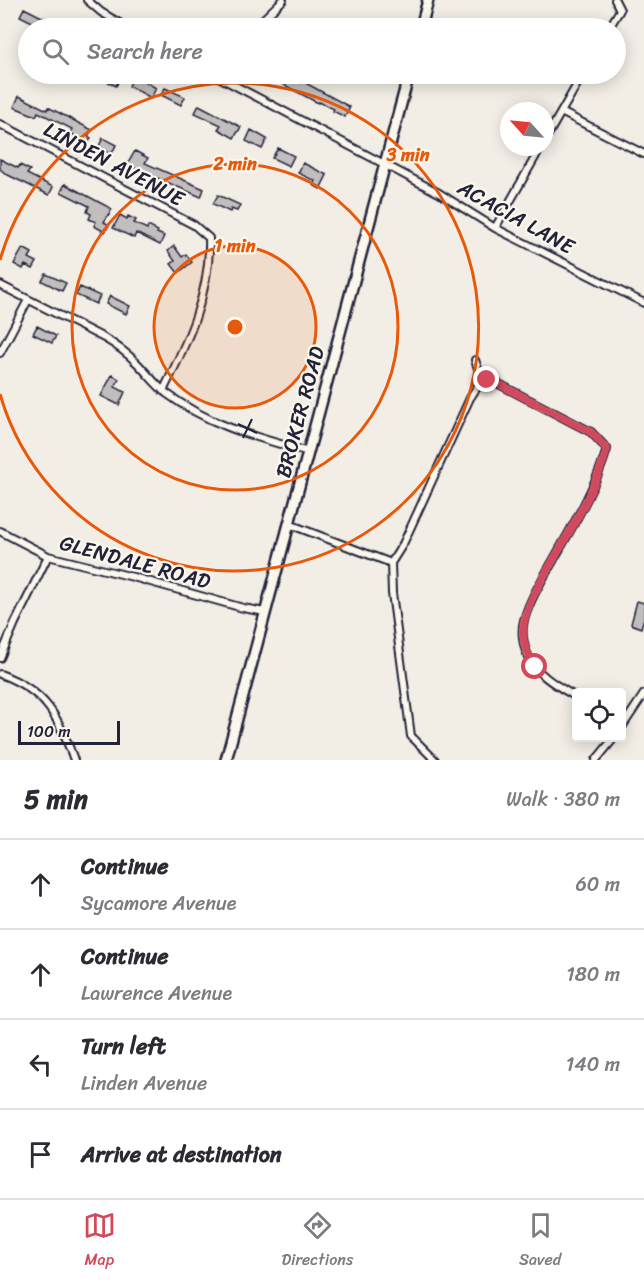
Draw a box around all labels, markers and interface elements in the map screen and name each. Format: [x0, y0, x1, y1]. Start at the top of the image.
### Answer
search box [18, 18, 626, 84]
text: Search here [87, 32, 203, 71]
icon: search [39, 35, 72, 68]
north arrow [500, 102, 554, 156]
street label: LINDEN AVENUE [37, 111, 193, 218]
text: 3 min [385, 139, 430, 171]
text: 2 min [212, 148, 257, 180]
street label: ACACIA LANE [450, 169, 583, 266]
text: 1 min [215, 230, 256, 262]
centre of rings [225, 317, 245, 337]
street label: BROKER ROAD [264, 342, 336, 482]
route end [473, 366, 499, 392]
street label: GLENDALE ROAD [55, 524, 215, 600]
route start [521, 653, 547, 679]
map controls [572, 688, 626, 742]
button: locate [572, 688, 626, 742]
text: 100 m [27, 717, 71, 746]
scale bar [18, 718, 120, 746]
text: 5 min [24, 776, 88, 822]
text: Walk · 380 m [506, 782, 620, 817]
text: Continue [81, 847, 169, 886]
text: 60 m [575, 867, 620, 902]
icon: ahead [24, 868, 57, 901]
text: Sycamore Avenue [81, 886, 236, 921]
text: Continue [81, 937, 169, 976]
text: 180 m [566, 957, 620, 992]
icon: ahead [24, 958, 57, 991]
text: Lawrence Avenue [81, 976, 232, 1011]
text: Turn left [81, 1027, 166, 1066]
text: 140 m [566, 1047, 620, 1082]
icon: left [24, 1048, 57, 1081]
text: Linden Avenue [81, 1066, 207, 1101]
text: Arrive at destination [81, 1135, 282, 1174]
icon: arrive [24, 1138, 57, 1171]
tab: Map [83, 1209, 116, 1274]
tab: Directions [282, 1209, 353, 1274]
tab: Saved [519, 1209, 561, 1274]

